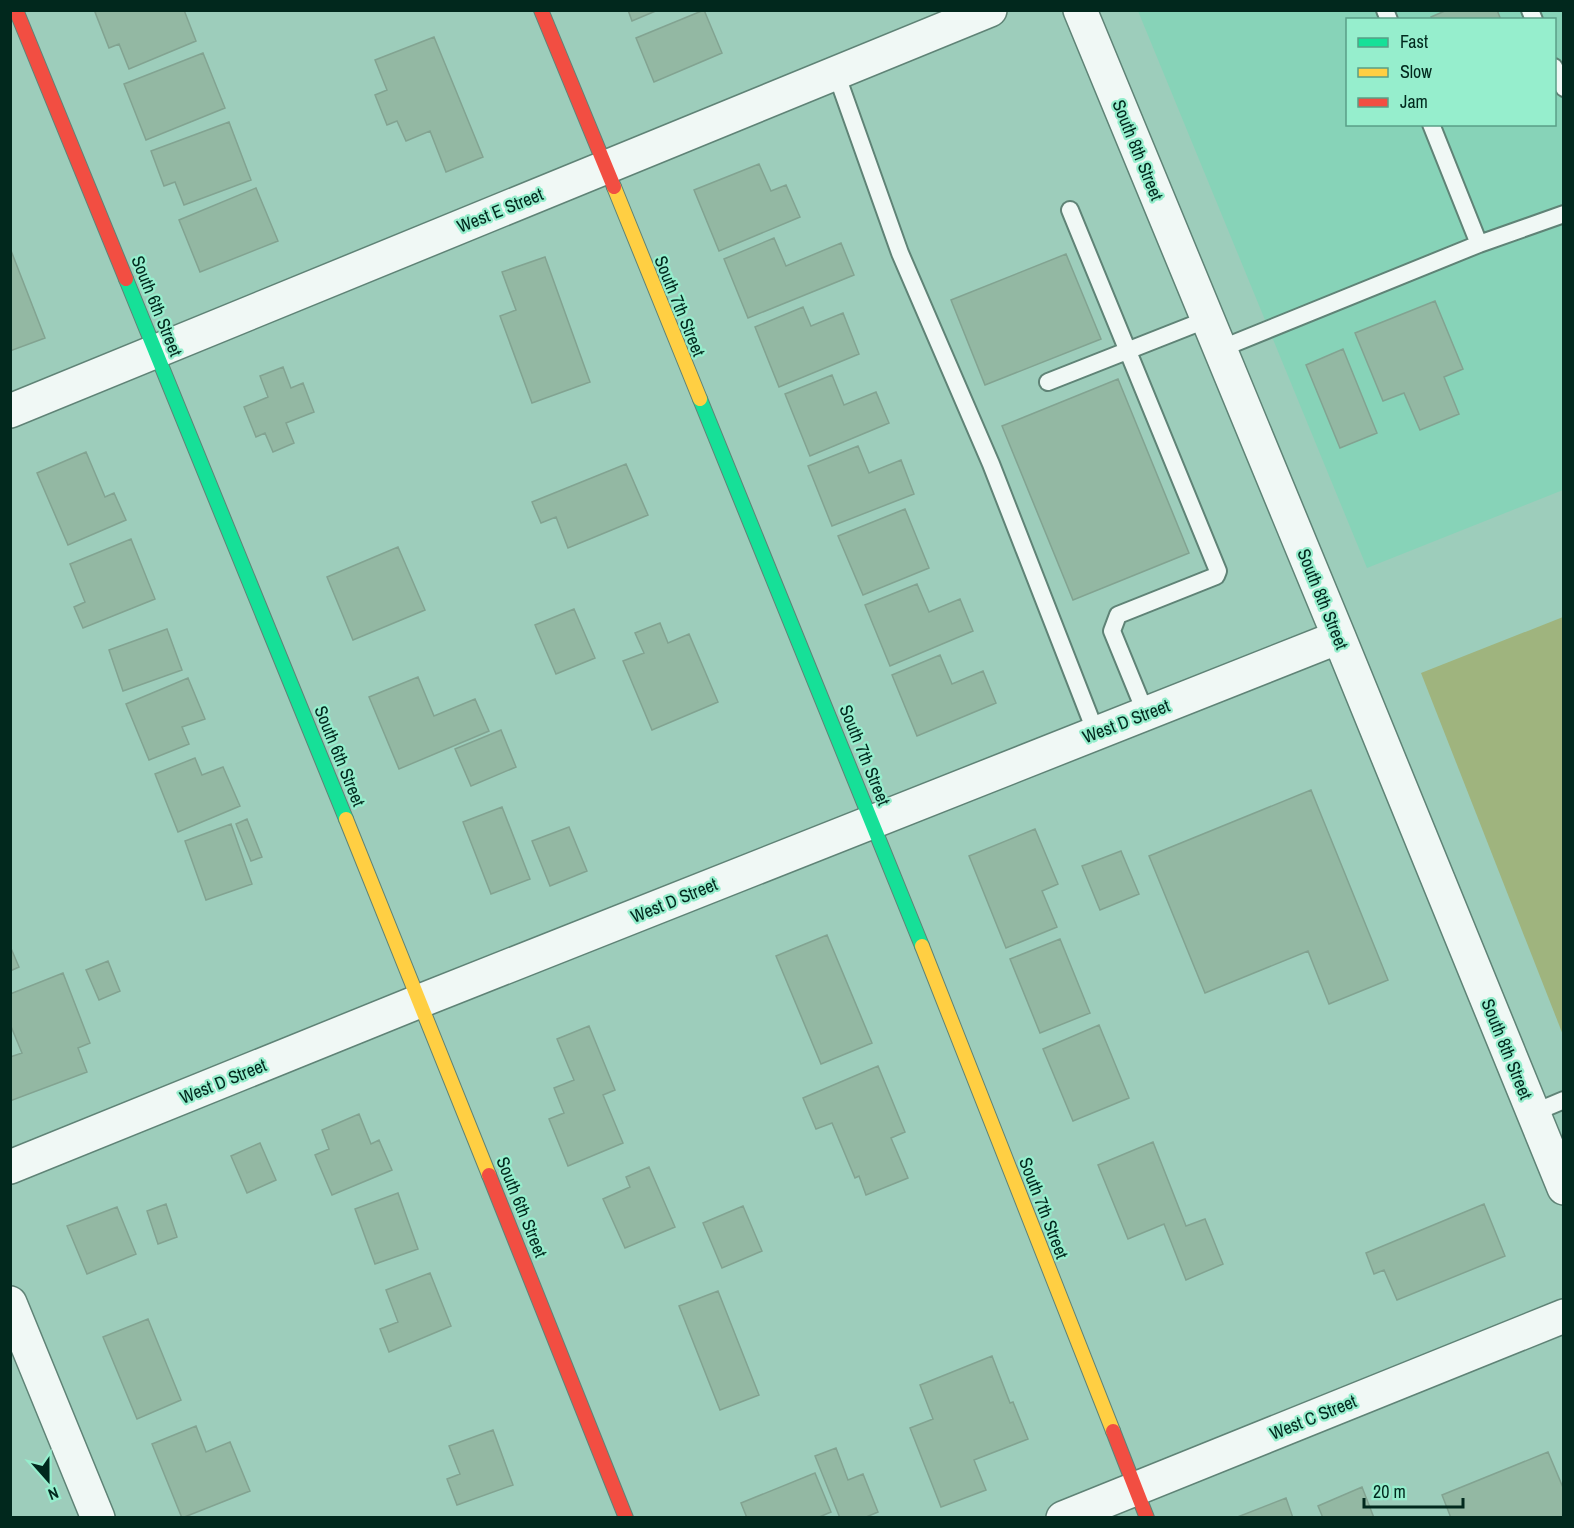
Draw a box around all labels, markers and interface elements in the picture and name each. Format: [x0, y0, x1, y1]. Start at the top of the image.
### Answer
legend [1346, 18, 1556, 126]
text: Fast [1400, 29, 1428, 54]
text: Slow [1400, 59, 1432, 84]
text: Jam [1400, 89, 1428, 114]
street label: South 8th Street [1106, 96, 1170, 204]
street label: West E Street [453, 181, 547, 239]
street label: South 6th Street [125, 252, 189, 360]
street label: South 7th Street [648, 252, 712, 360]
street label: South 8th Street [1291, 545, 1355, 653]
street label: West D Street [1079, 693, 1173, 749]
street label: South 7th Street [833, 701, 897, 809]
street label: South 6th Street [308, 702, 372, 810]
street label: West D Street [627, 871, 721, 929]
street label: South 8th Street [1475, 995, 1539, 1103]
street label: West D Street [176, 1052, 270, 1110]
street label: South 6th Street [490, 1153, 554, 1261]
street label: South 7th Street [1013, 1154, 1075, 1262]
street label: West C Street [1266, 1388, 1360, 1446]
north arrow [18, 1450, 78, 1510]
scale bar [1364, 1471, 1463, 1509]
text: 20 m [1373, 1479, 1406, 1504]
text: N [45, 1482, 62, 1506]

